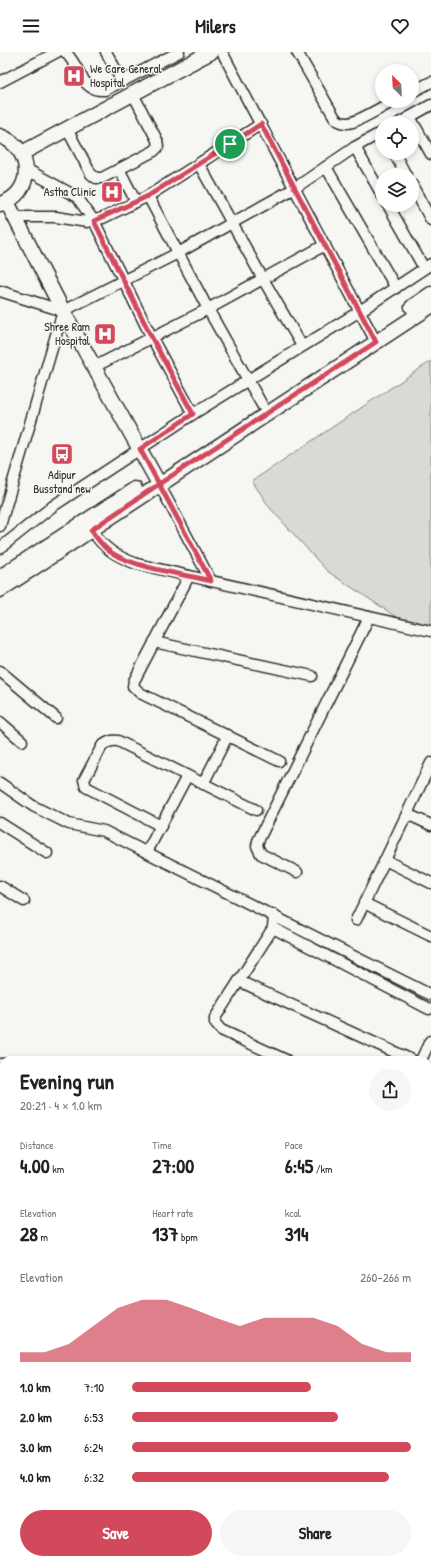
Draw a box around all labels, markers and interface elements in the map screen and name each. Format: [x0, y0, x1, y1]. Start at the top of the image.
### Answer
text: Milers [195, 14, 236, 39]
icon: menu [20, 15, 42, 37]
icon: heart [389, 15, 411, 37]
place label: We Care General Hospital [90, 60, 162, 91]
hospital icon: We Care General Hospital [61, 63, 87, 89]
north arrow [375, 64, 419, 108]
map controls [375, 64, 419, 212]
button: locate [375, 116, 419, 160]
pin [213, 127, 247, 161]
icon: arrive [219, 133, 241, 155]
button: layers [375, 168, 419, 212]
hospital icon: Astha Clinic [99, 179, 125, 205]
place label: Astha Clinic [44, 183, 96, 200]
place label: Shree Ram Hospital [44, 318, 91, 349]
hospital icon: Shree Ram Hospital [92, 321, 118, 347]
bus stop icon: Adipur Busstand new [49, 441, 75, 467]
place label: Adipur Busstand new [33, 466, 91, 497]
text: Evening run [20, 1066, 114, 1096]
button: share [369, 1069, 411, 1111]
text: 20:21 · 4 × 1.0 km [20, 1096, 102, 1114]
text: Distance [20, 1138, 54, 1152]
text: Time [152, 1138, 172, 1152]
text: Pace [285, 1138, 303, 1152]
text: 4.00 [20, 1152, 50, 1179]
text: 27:00 [152, 1152, 194, 1179]
text: 6:45 [285, 1152, 313, 1179]
text: km [50, 1162, 64, 1176]
text: /km [313, 1162, 332, 1176]
text: Elevation [20, 1206, 57, 1220]
text: Heart rate [152, 1206, 193, 1220]
text: kcal [285, 1206, 301, 1220]
text: 28 [20, 1220, 38, 1247]
text: 137 [152, 1220, 178, 1247]
text: 314 [285, 1220, 308, 1247]
text: m [38, 1230, 48, 1244]
text: bpm [178, 1230, 198, 1244]
text: Elevation [20, 1268, 63, 1286]
text: 260–266 m [360, 1268, 411, 1286]
text: 1.0 km [20, 1378, 51, 1396]
text: 7:10 [84, 1378, 104, 1396]
text: 2.0 km [20, 1408, 52, 1426]
text: 6:53 [84, 1408, 104, 1426]
text: 3.0 km [20, 1438, 52, 1456]
text: 6:24 [84, 1438, 103, 1456]
text: 4.0 km [20, 1468, 51, 1486]
text: 6:32 [84, 1468, 104, 1486]
button: Save [20, 1510, 212, 1556]
button: Share [220, 1510, 411, 1556]

